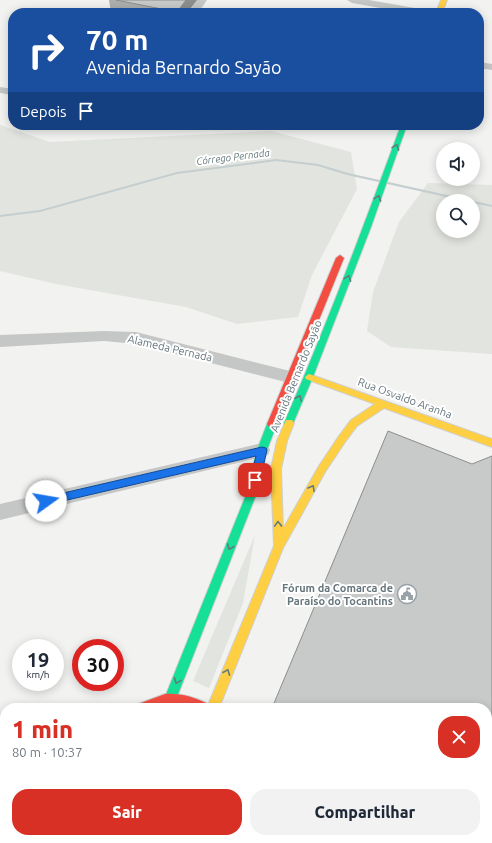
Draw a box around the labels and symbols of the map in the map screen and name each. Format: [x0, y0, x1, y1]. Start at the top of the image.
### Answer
one-way arrow [392, 144, 400, 151]
water label: Córrego Pernada [196, 147, 271, 167]
one-way arrow [373, 195, 382, 202]
one-way arrow [343, 274, 351, 281]
street label: Avenida Bernardo Sayão [268, 318, 324, 434]
street label: Alameda Pernada [127, 332, 213, 364]
street label: Rua Osvaldo Aranha [356, 375, 454, 421]
one-way arrow [294, 395, 302, 402]
pin [238, 463, 272, 497]
position arrow [25, 480, 67, 522]
one-way arrow [307, 485, 314, 492]
one-way arrow [274, 521, 283, 527]
one-way arrow [227, 544, 235, 551]
place label: Fórum da Comarca de Paraíso do Tocantins [282, 582, 393, 607]
public building icon: Fórum da Comarca de Paraíso do Tocantins [396, 583, 418, 605]
speed limit sign: 30 [72, 639, 124, 691]
one-way arrow [223, 668, 231, 675]
one-way arrow [174, 677, 182, 685]

